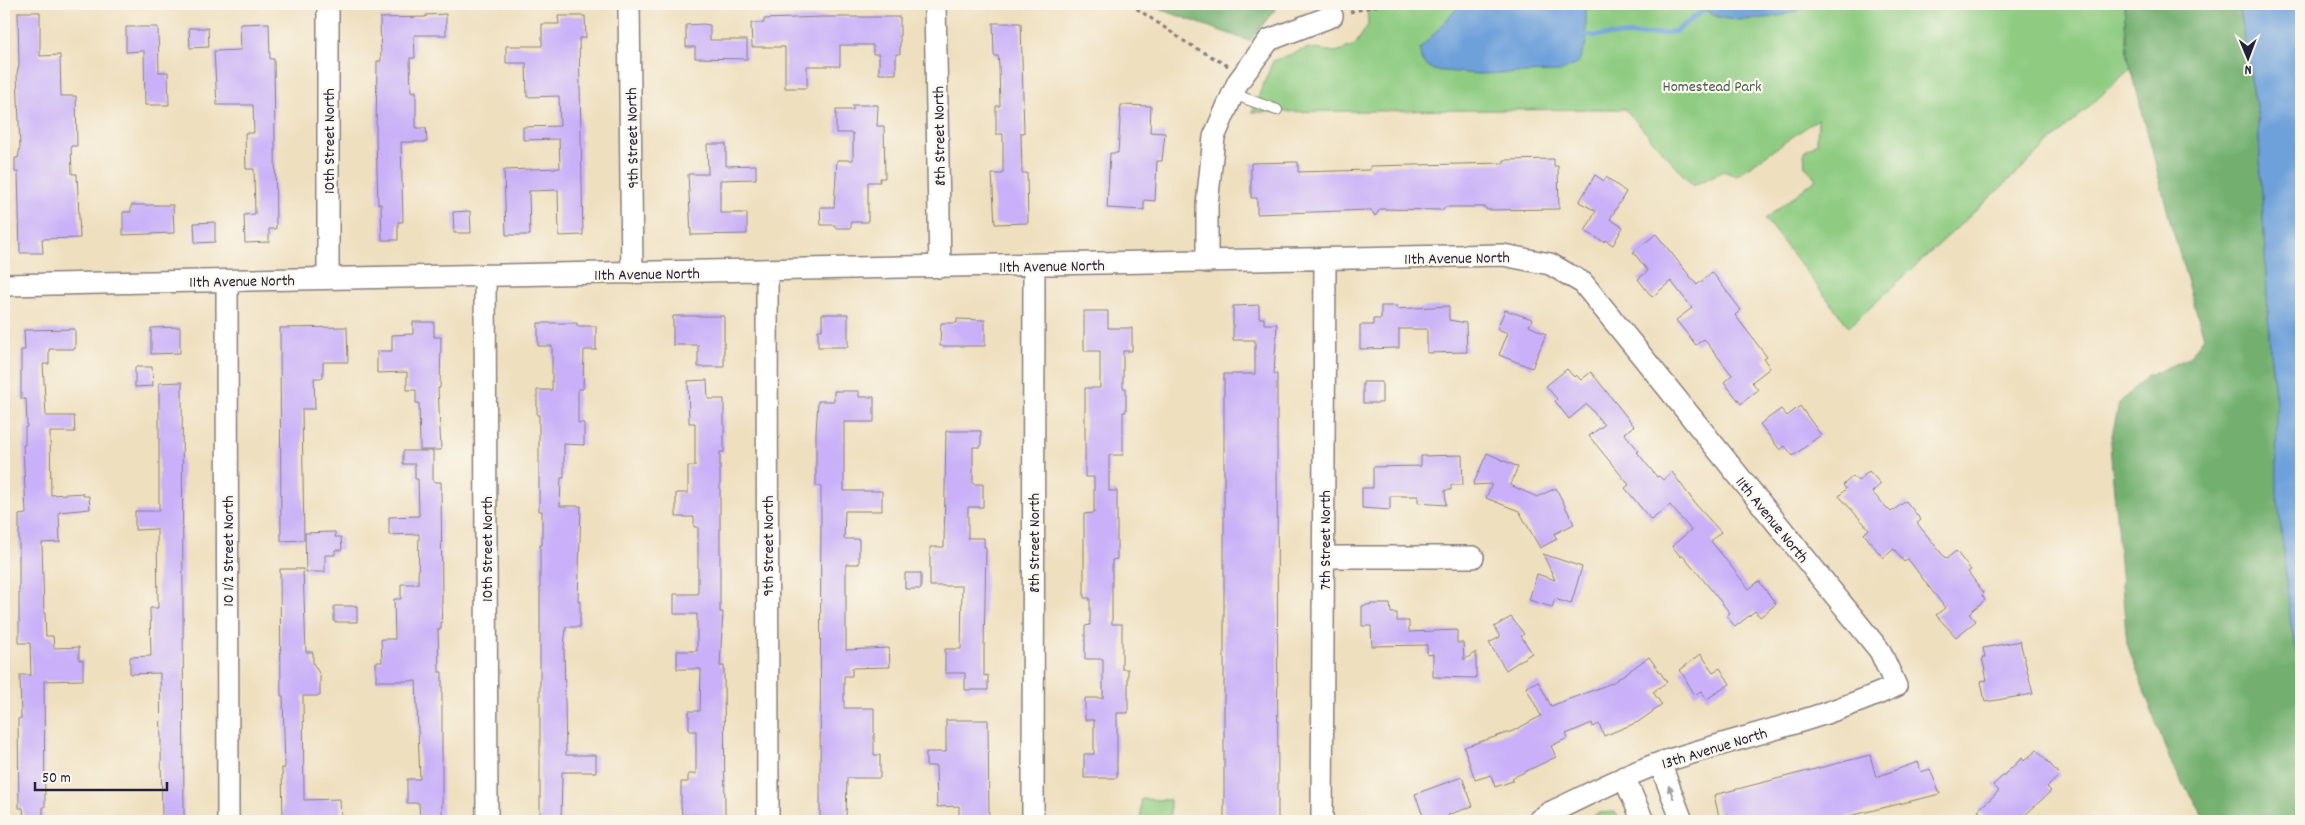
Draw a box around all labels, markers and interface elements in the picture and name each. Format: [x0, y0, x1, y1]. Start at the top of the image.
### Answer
north arrow [2222, 32, 2272, 82]
text: N [2244, 59, 2252, 79]
park label: Homestead Park [1663, 76, 1761, 99]
street label: 8th Street North [928, 86, 953, 186]
street label: 9th Street North [621, 87, 646, 189]
street label: 10th Street North [319, 88, 342, 194]
street label: 11th Avenue North [1404, 247, 1510, 272]
street label: 11th Avenue North [999, 255, 1105, 280]
street label: 11th Avenue North [594, 263, 700, 288]
street label: 11th Avenue North [189, 270, 295, 295]
street label: 11th Avenue North [1729, 472, 1813, 569]
street label: 7th Street North [1315, 490, 1338, 590]
street label: 8th Street North [1024, 493, 1047, 593]
street label: 10 1/2 Street North [218, 495, 241, 607]
street label: 10th Street North [477, 496, 500, 602]
street label: 9th Street North [758, 496, 781, 596]
street label: 13th Avenue North [1659, 722, 1770, 776]
scale bar [35, 760, 168, 792]
text: 50 m [42, 768, 71, 790]
one-way arrow [1667, 784, 1675, 799]

